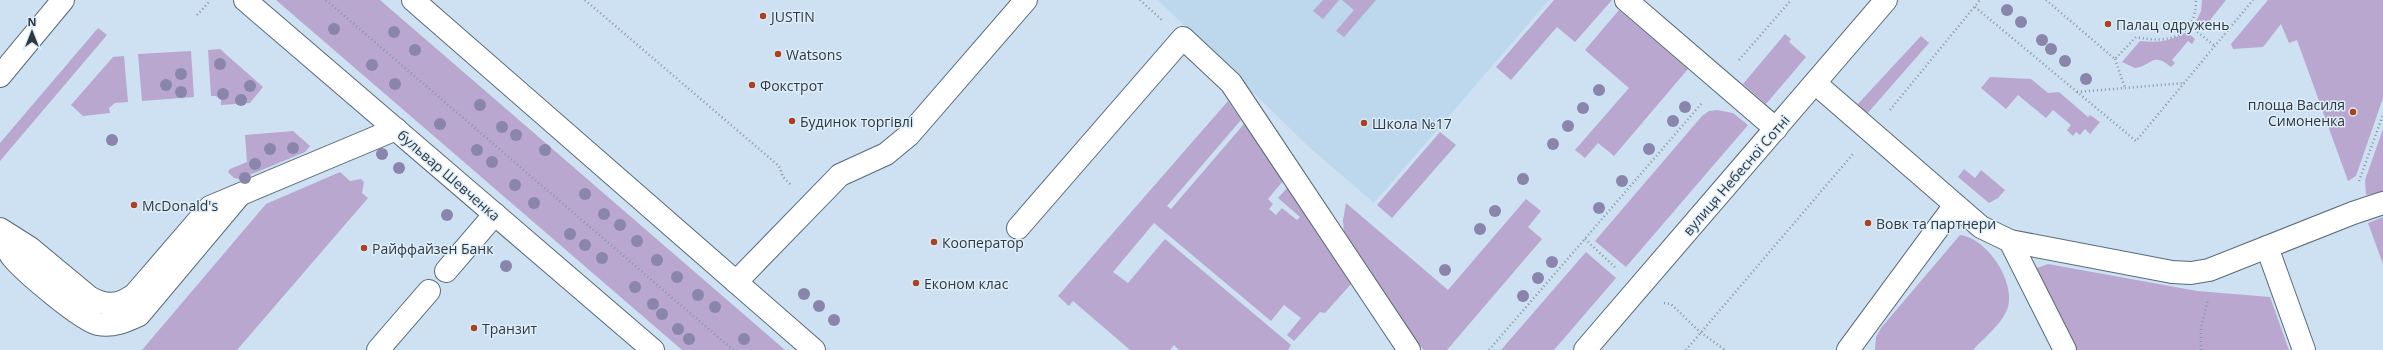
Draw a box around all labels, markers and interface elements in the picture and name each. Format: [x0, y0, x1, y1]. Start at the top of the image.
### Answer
place label: JUSTIN [769, 7, 815, 26]
marker: JUSTIN [758, 11, 768, 21]
north arrow [12, 12, 52, 52]
text: N [28, 14, 36, 29]
place label: Палац одружень [2116, 15, 2229, 34]
marker: Палац одружень [2103, 19, 2113, 29]
place label: Watsons [786, 45, 842, 64]
marker: Watsons [773, 49, 783, 59]
place label: Фокстрот [760, 76, 824, 95]
marker: Фокстрот [747, 80, 757, 90]
place label: площа Василя Симоненка [2248, 95, 2345, 130]
marker: площа Василя Симоненка [2348, 107, 2358, 117]
street label: вулиця Небесної Сотні [1678, 111, 1794, 239]
place label: Будинок торгівлі [800, 112, 913, 131]
place label: Школа №17 [1372, 114, 1452, 133]
marker: Будинок торгівлі [787, 116, 797, 126]
marker: Школа №17 [1359, 118, 1369, 128]
street label: бульвар Шевченка [394, 125, 504, 225]
place label: McDonald's [142, 196, 218, 215]
marker: McDonald's [129, 200, 139, 210]
place label: Вовк та партнери [1876, 214, 1996, 233]
marker: Вовк та партнери [1863, 218, 1873, 228]
place label: Кооператор [942, 233, 1024, 252]
marker: Кооператор [929, 237, 939, 247]
place label: Райффайзен Банк [372, 239, 494, 258]
marker: Райффайзен Банк [359, 243, 369, 253]
place label: Економ клас [924, 274, 1009, 293]
marker: Економ клас [911, 278, 921, 288]
place label: Транзит [482, 319, 538, 338]
marker: Транзит [469, 323, 479, 333]

